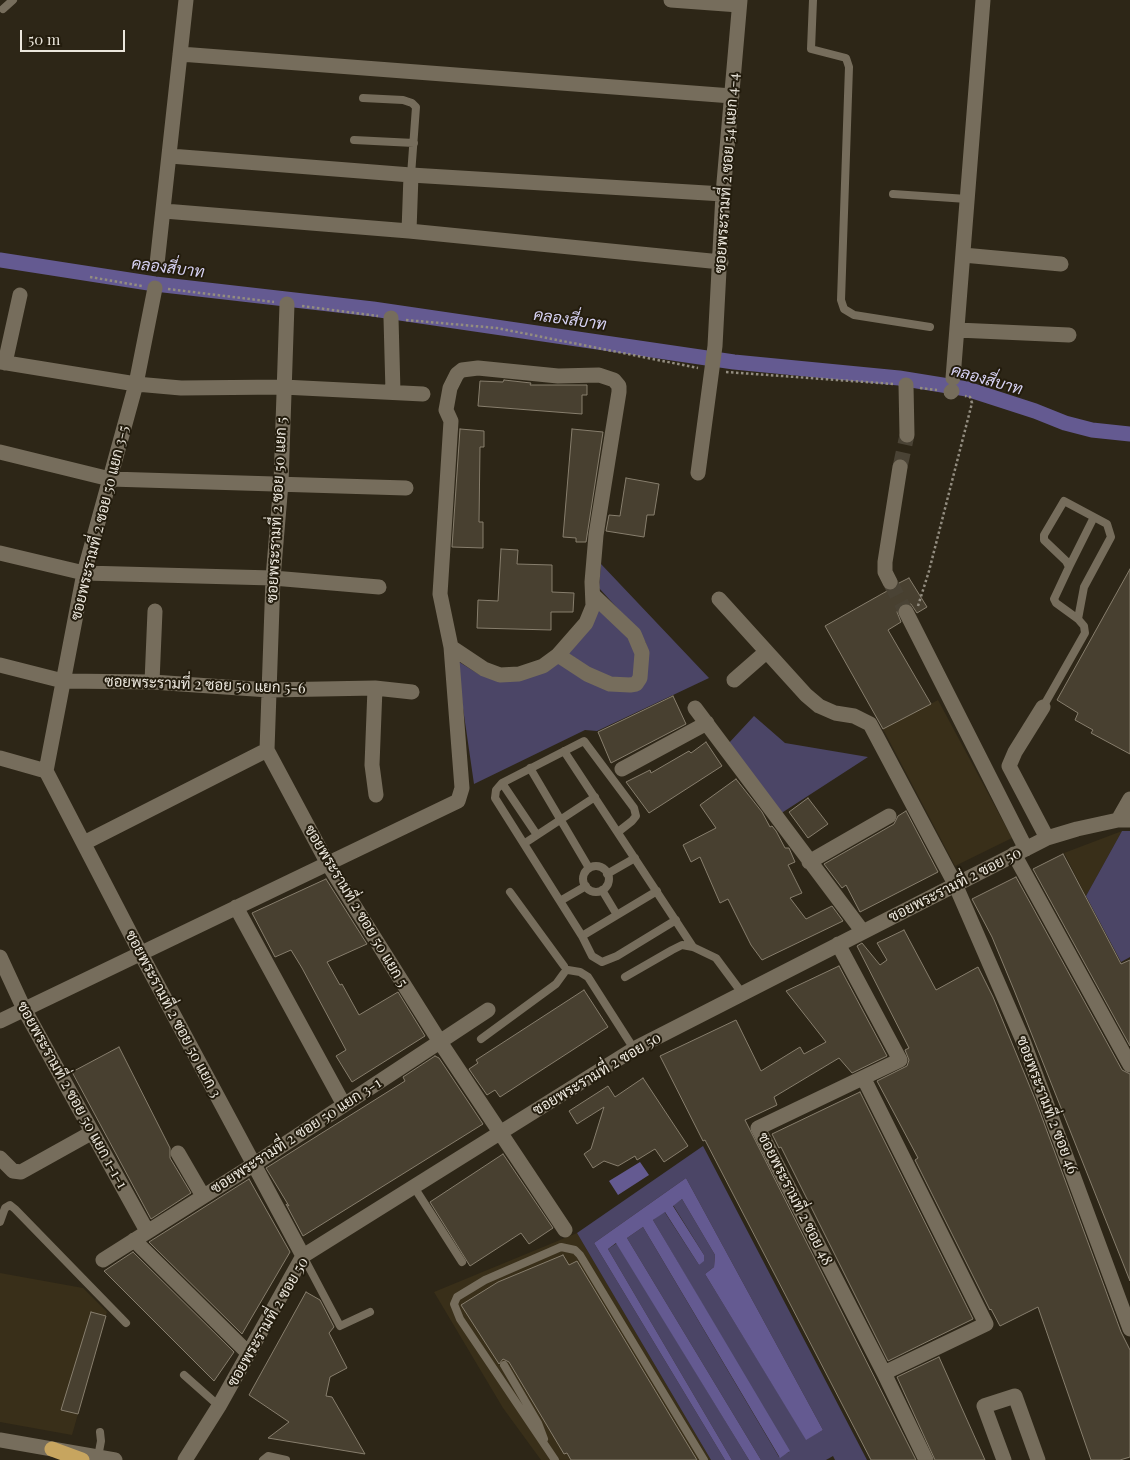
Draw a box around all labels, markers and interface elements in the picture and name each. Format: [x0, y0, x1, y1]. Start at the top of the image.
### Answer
scale bar [22, 20, 128, 52]
text: 50 m [28, 29, 60, 49]
street label: ซอยพระรามที่ 2 ซอย 54 แยก 4-4 [711, 72, 743, 274]
water label: คลองสี่บาท [130, 254, 206, 282]
water label: คลองสี่บาท [532, 305, 608, 335]
water label: คลองสี่บาท [949, 361, 1025, 399]
street label: ซอยพระรามที่ 2 ซอย 50 แยก 5 [263, 417, 291, 603]
street label: ซอยพระรามที่ 2 ซอย 50 แยก 3-5 [67, 424, 133, 622]
street label: ซอยพระรามที่ 2 ซอย 50 แยก 5-6 [104, 672, 306, 698]
street label: ซอยพระรามที่ 2 ซอย 50 แยก 5 [300, 822, 412, 990]
street label: ซอยพระรามที่ 2 ซอย 50 [886, 844, 1024, 926]
street label: ซอยพระรามที่ 2 ซอย 50 แยก 3 [121, 927, 225, 1101]
street label: ซอยพระรามที่ 2 ซอย 50 แยก 1-1-1 [13, 998, 131, 1192]
street label: ซอยพระรามที่ 2 ซอย 50 [530, 1029, 664, 1119]
street label: ซอยพระรามที่ 2 ซอย 46 [1012, 1033, 1082, 1177]
street label: ซอยพระรามที่ 2 ซอย 50 แยก 3-1 [207, 1074, 385, 1198]
street label: ซอยพระรามที่ 2 ซอย 48 [754, 1130, 836, 1268]
street label: ซอยพระรามที่ 2 ซอย 50 [224, 1254, 312, 1390]

